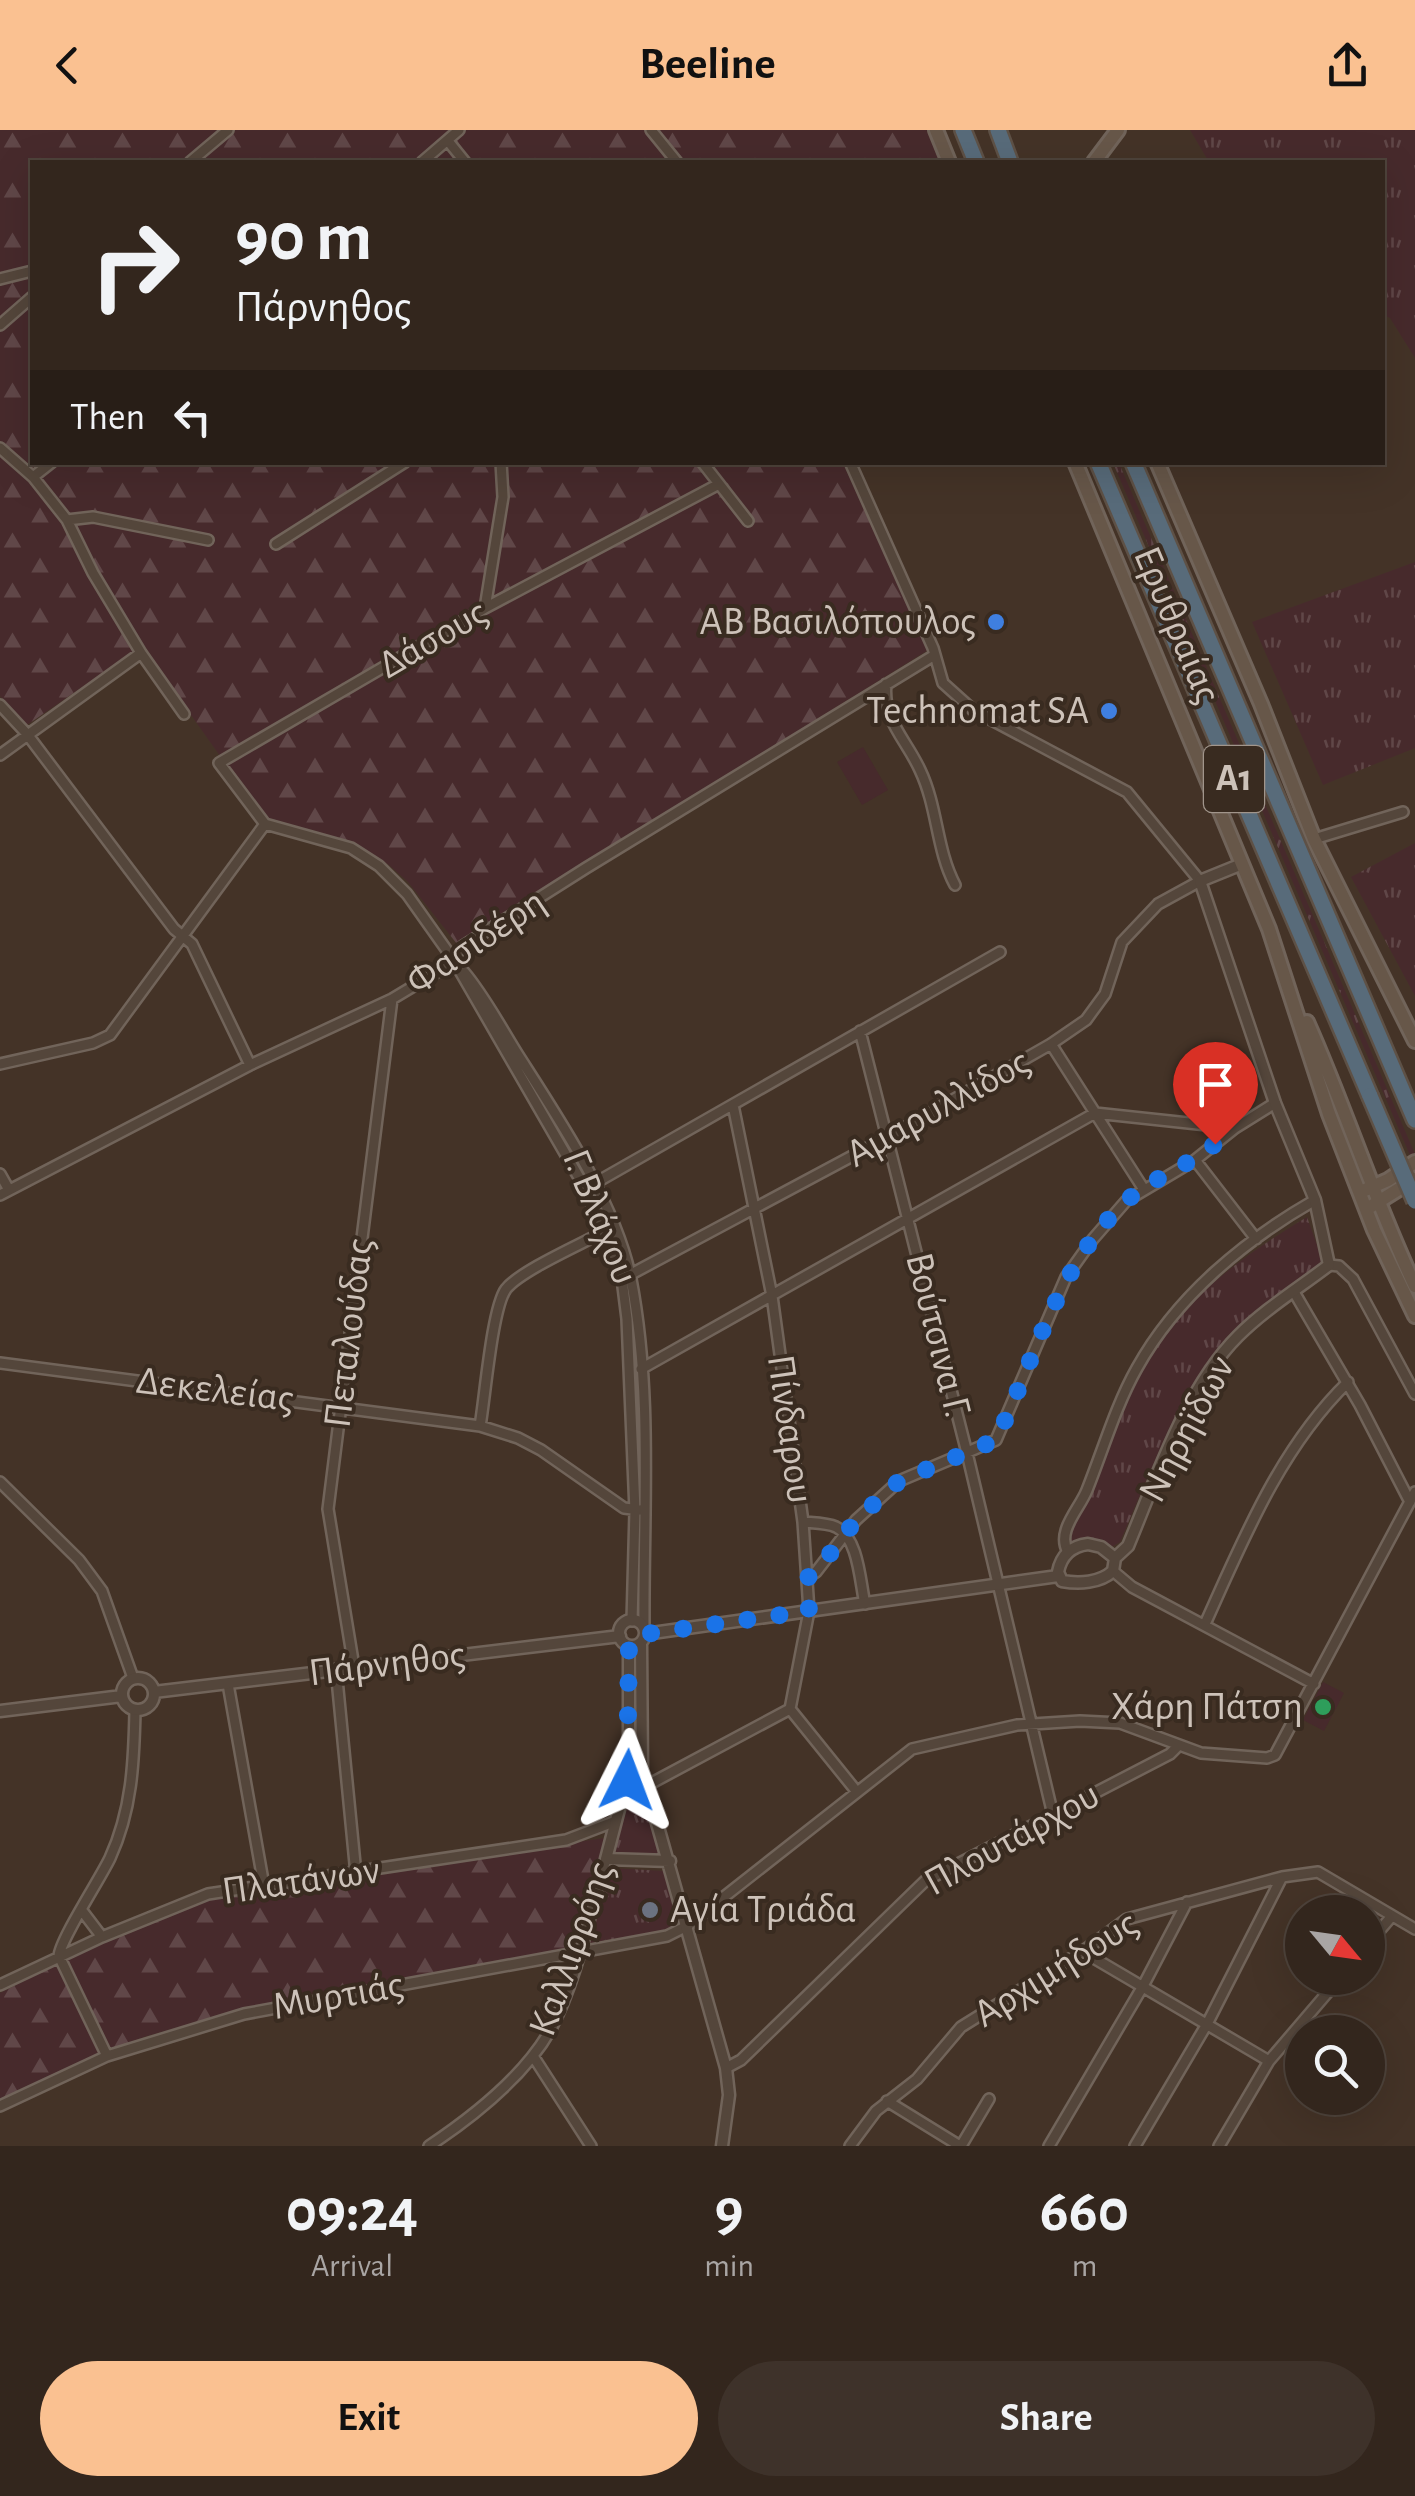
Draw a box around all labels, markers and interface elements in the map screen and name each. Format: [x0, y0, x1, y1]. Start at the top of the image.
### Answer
icon: back [40, 38, 95, 93]
icon: share [1320, 38, 1375, 93]
text: Beeline [639, 42, 776, 87]
icon: right [70, 200, 200, 330]
text: 90 m [235, 203, 372, 273]
text: Πάρνηθος [235, 285, 412, 330]
icon: left [165, 390, 220, 445]
text: Then [70, 399, 145, 437]
street label: Ερυθραίας [1126, 541, 1228, 709]
street label: Δάσους [372, 592, 494, 686]
place label: ΑΒ Βασιλόπουλος [700, 602, 976, 642]
marker: ΑΒ Βασιλόπουλος [985, 611, 1007, 633]
place label: Technomat SA [866, 691, 1089, 731]
marker: Technomat SA [1098, 700, 1120, 722]
road number: Α1 [1204, 746, 1264, 812]
street label: Φασιδέρη [399, 881, 553, 1003]
street label: Αμαρυλλίδος [840, 1041, 1036, 1175]
pin [1173, 1042, 1258, 1145]
icon: arrive [1188, 1057, 1243, 1112]
street label: Γ. Βλάχου [555, 1144, 645, 1290]
street label: Πεταλούδας [318, 1236, 380, 1430]
street label: Βούτσινα Γ. [898, 1249, 978, 1421]
street label: Νηρηϊδων [1132, 1349, 1242, 1509]
street label: Πίνδαρου [760, 1352, 820, 1506]
street label: Δεκελείας [134, 1361, 296, 1419]
street label: Πάρνηθος [307, 1635, 467, 1693]
place label: Χάρη Πάτση [1111, 1687, 1303, 1727]
marker: Χάρη Πάτση [1312, 1696, 1334, 1718]
position arrow [575, 1728, 679, 1832]
street label: Πλουτάρχου [918, 1775, 1106, 1903]
street label: Πλατάνων [220, 1850, 382, 1912]
street label: Καλλιρρόης [522, 1857, 622, 2041]
place label: Αγία Τριάδα [670, 1890, 856, 1930]
north arrow [1285, 1895, 1385, 1995]
map controls [1285, 1895, 1385, 2115]
marker: Αγία Τριάδα [639, 1899, 661, 1921]
street label: Αρχιμήδους [967, 1903, 1145, 2035]
street label: Μυρτιάς [270, 1965, 406, 2027]
button: search [1285, 2015, 1385, 2115]
text: 09:24 [286, 2182, 418, 2242]
text: 9 [715, 2182, 744, 2242]
text: 660 [1040, 2182, 1129, 2242]
text: Arrival [311, 2250, 393, 2282]
text: min [704, 2250, 754, 2282]
text: m [1072, 2250, 1097, 2282]
button: Exit [40, 2361, 698, 2476]
button: Share [718, 2361, 1375, 2476]

